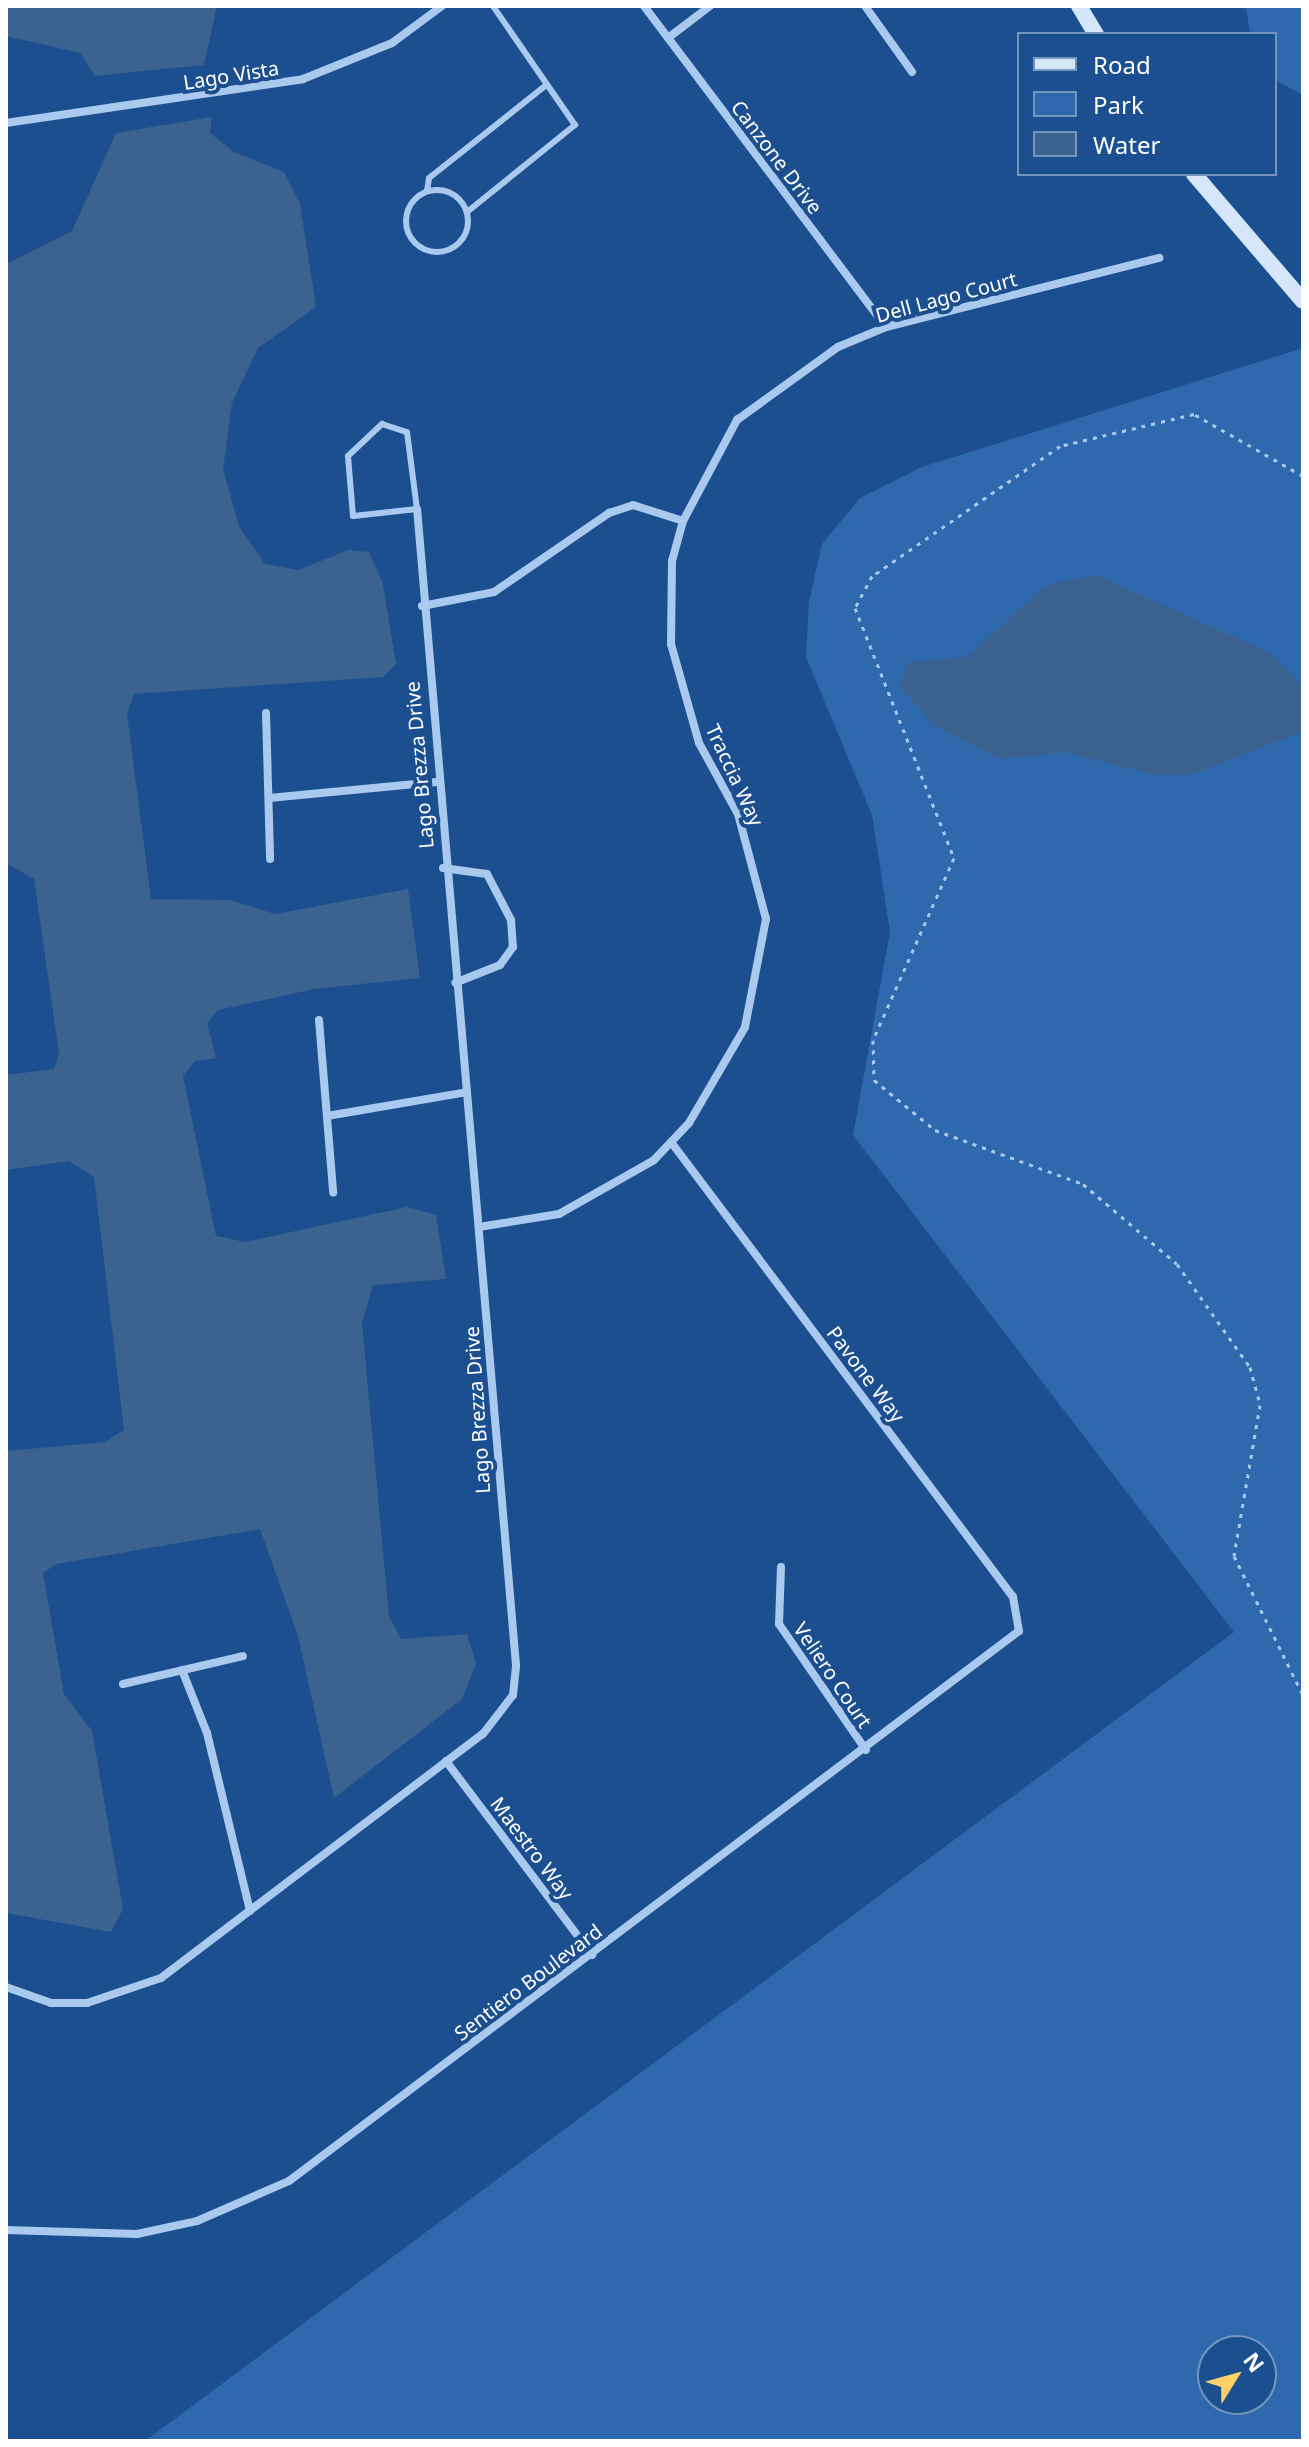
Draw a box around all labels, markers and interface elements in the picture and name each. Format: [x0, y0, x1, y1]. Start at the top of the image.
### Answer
legend [1017, 32, 1277, 176]
text: Road [1093, 48, 1151, 81]
street label: Lago Vista [181, 56, 281, 94]
text: Park [1093, 88, 1144, 121]
street label: Canzone Drive [726, 95, 828, 219]
text: Water [1093, 128, 1160, 161]
street label: Dell Lago Court [873, 267, 1019, 327]
street label: Lago Brezza Drive [400, 680, 438, 850]
street label: Traccia Way [701, 720, 769, 830]
street label: Pavone Way [822, 1321, 910, 1427]
street label: Lago Brezza Drive [459, 1325, 495, 1495]
street label: Veliero Court [789, 1618, 877, 1732]
street label: Maestro Way [486, 1792, 578, 1904]
street label: Sentiero Boulevard [450, 1919, 606, 2045]
north arrow [1197, 2335, 1277, 2415]
text: N [1237, 2346, 1272, 2378]

